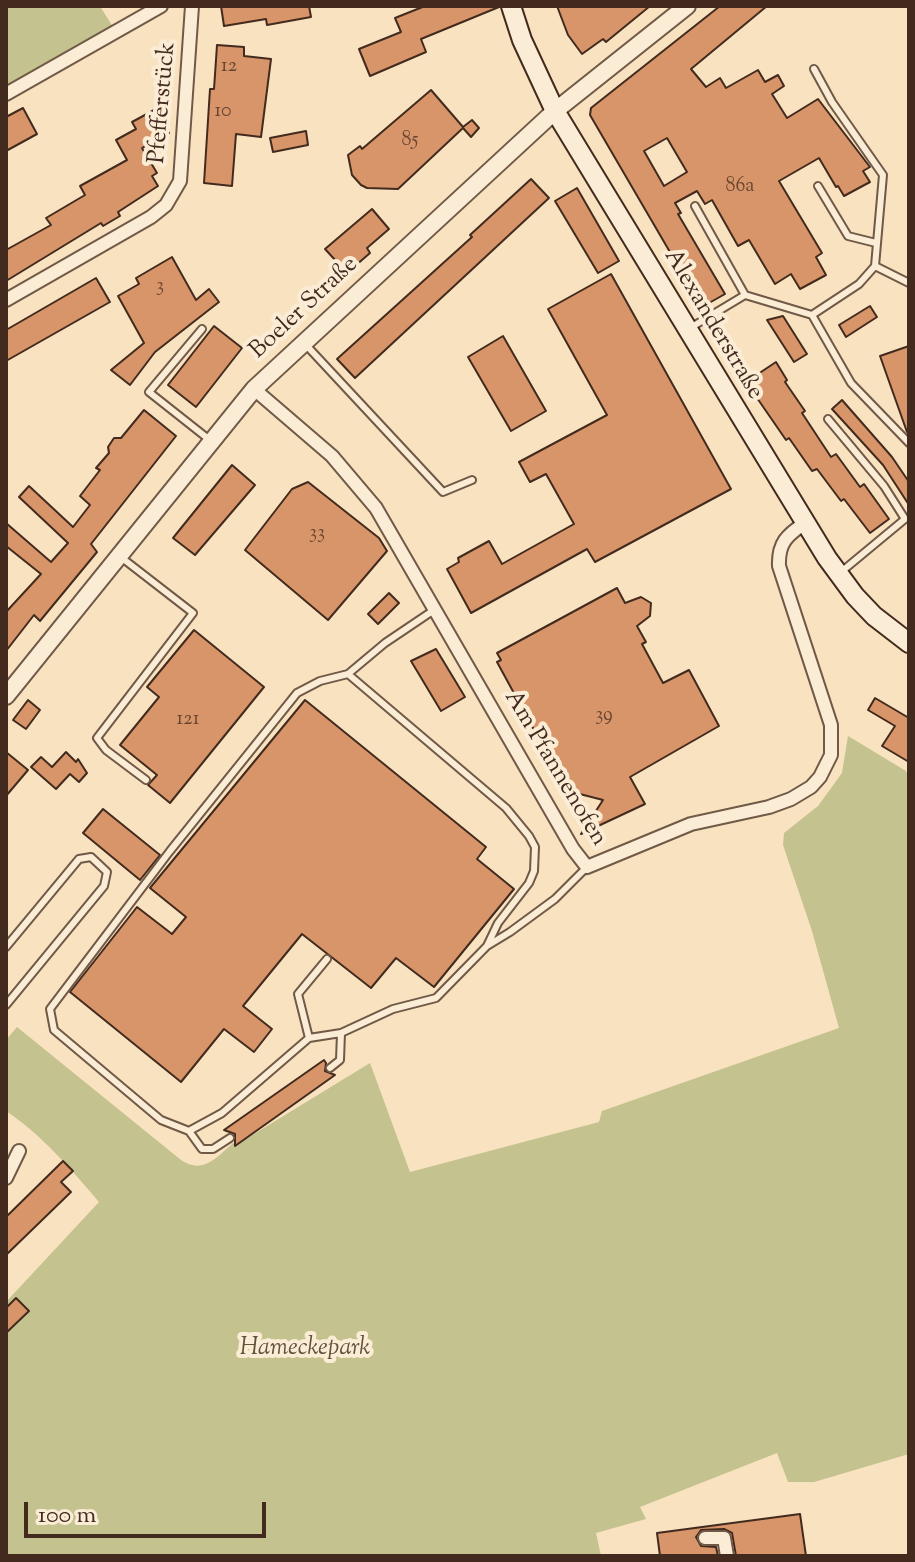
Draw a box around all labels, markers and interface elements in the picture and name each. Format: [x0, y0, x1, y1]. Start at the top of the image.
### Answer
street label: Pfefferstück [144, 41, 184, 165]
house number: 12 [221, 56, 237, 80]
house number: 10 [214, 101, 232, 125]
house number: 85 [402, 130, 418, 154]
house number: 86a [725, 176, 755, 200]
street label: Alexanderstraße [656, 245, 768, 405]
street label: Boeler Straße [245, 252, 365, 366]
house number: 3 [156, 276, 164, 300]
house number: 33 [309, 523, 325, 547]
street label: Am Pfannenofen [496, 686, 612, 852]
house number: 39 [595, 705, 613, 729]
house number: 121 [177, 709, 199, 733]
park label: Hameckepark [240, 1336, 370, 1364]
scale bar [28, 1486, 270, 1536]
text: 100 m [38, 1499, 96, 1533]

